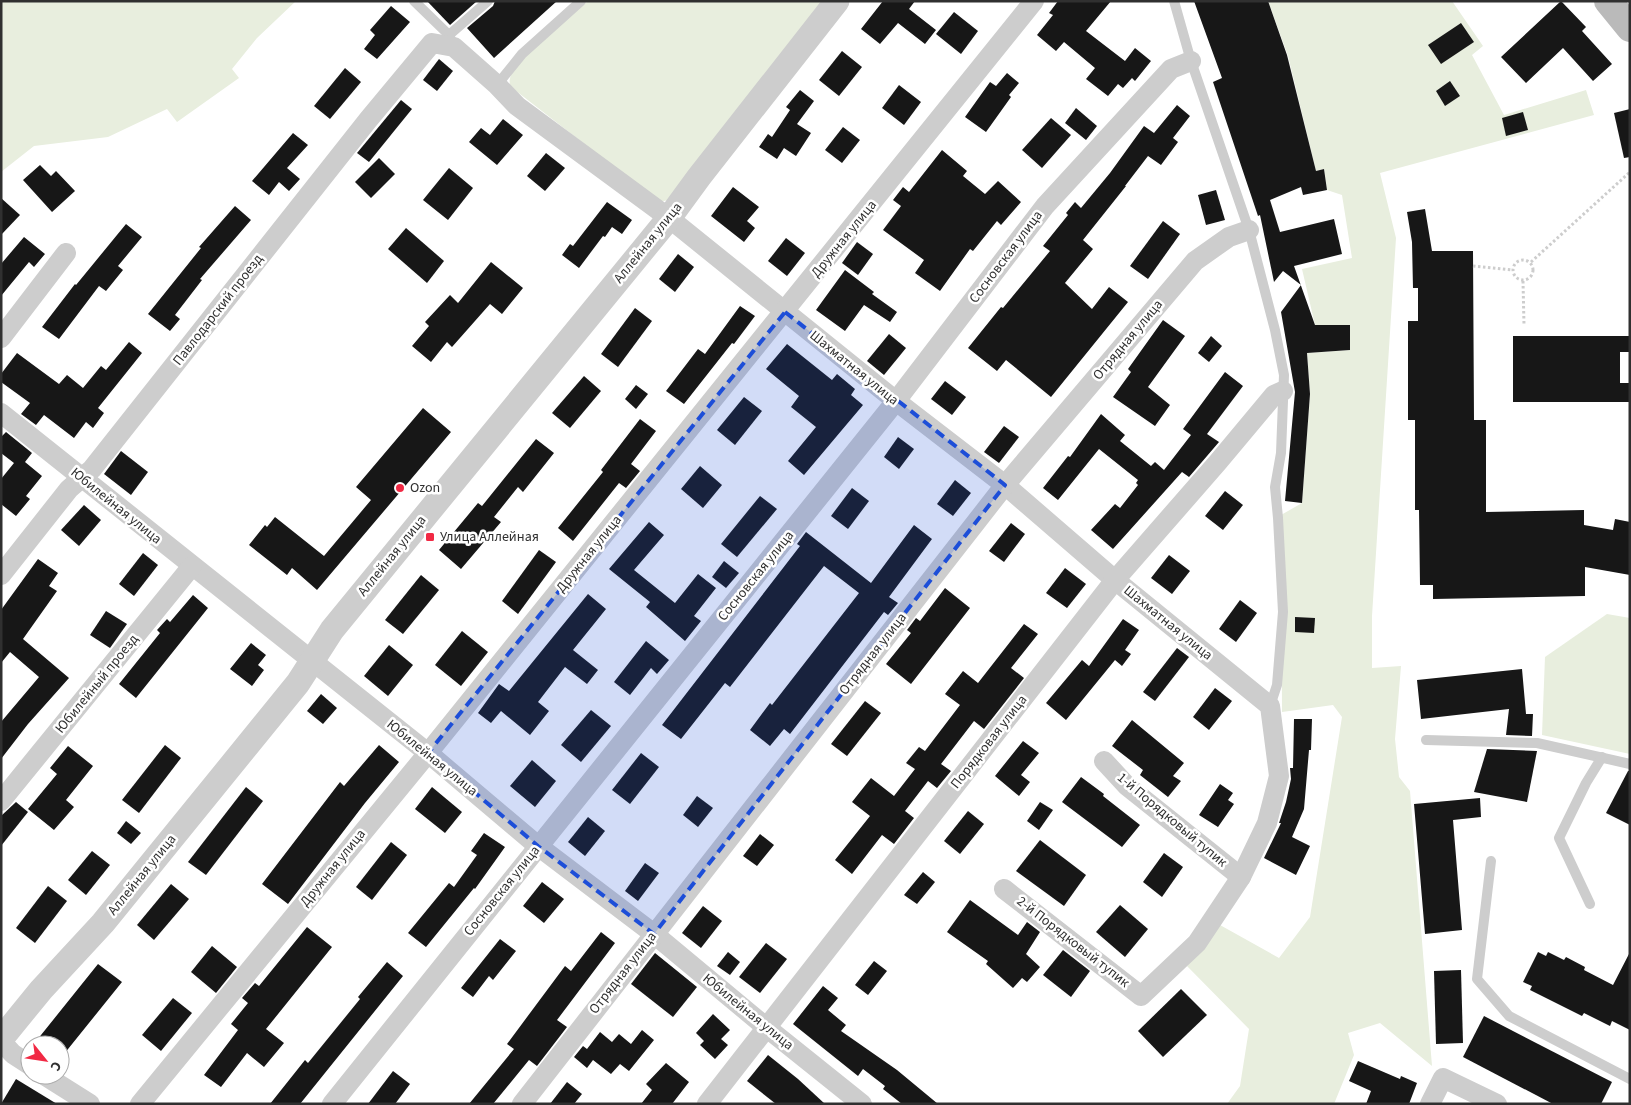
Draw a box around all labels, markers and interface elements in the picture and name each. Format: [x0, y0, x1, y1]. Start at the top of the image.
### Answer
street label: Дружная улица [806, 196, 882, 282]
street label: Аллейная улица [609, 198, 687, 288]
street label: Сосновская улица [964, 206, 1048, 308]
street label: Павлодарский проезд [168, 250, 268, 370]
street label: Отрядная улица [1088, 295, 1168, 385]
street label: Шахматная улица [805, 326, 903, 410]
street label: Юбилейная улица [66, 463, 166, 549]
place label: Ozon [410, 478, 440, 498]
marker: Ozon [394, 482, 406, 494]
street label: Аллейная улица [353, 511, 431, 601]
street label: Дружная улица [551, 511, 627, 597]
street label: Сосновская улица [713, 526, 799, 626]
place label: Улица Аллейная [440, 527, 539, 547]
marker: Улица Аллейная [424, 531, 436, 543]
street label: Шахматная улица [1119, 581, 1217, 665]
street label: Отрядная улица [834, 609, 912, 699]
street label: Юбилейный проезд [51, 630, 144, 738]
street label: Порядковая улица [946, 691, 1032, 793]
street label: Юбилейная улица [382, 715, 482, 801]
street label: 1-й Порядковый тупик [1113, 768, 1231, 872]
street label: Дружная улица [295, 825, 371, 911]
street label: Аллейная улица [103, 830, 181, 920]
street label: Сосновская улица [459, 841, 545, 941]
street label: 2-й Порядковый тупик [1012, 892, 1134, 992]
street label: Отрядная улица [584, 928, 662, 1018]
street label: Юбилейная улица [698, 969, 798, 1055]
north arrow [20, 1035, 70, 1085]
text: С [45, 1057, 66, 1075]

